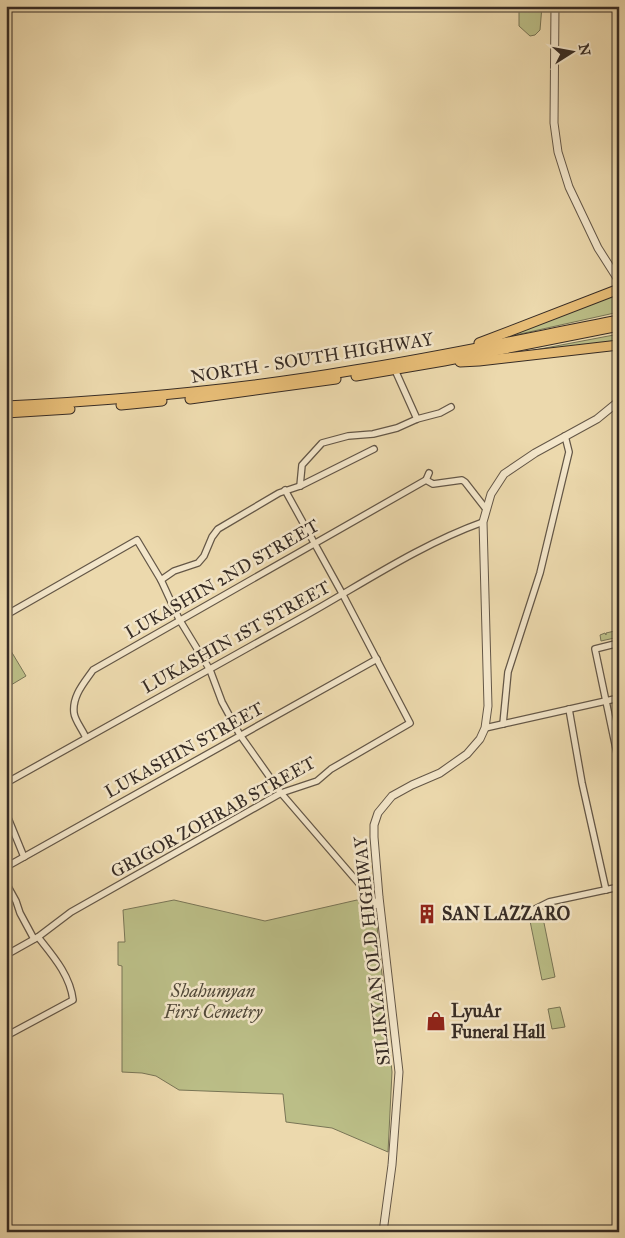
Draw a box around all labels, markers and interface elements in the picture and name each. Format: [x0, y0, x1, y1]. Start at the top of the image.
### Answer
north arrow [548, 28, 598, 78]
text: N [575, 42, 594, 57]
street label: NORTH - SOUTH HIGHWAY [189, 328, 435, 388]
street label: LUKASHIN 2ND STREET [121, 514, 323, 644]
street label: LUKASHIN 1ST STREET [138, 576, 334, 698]
street label: LUKASHIN STREET [101, 697, 267, 803]
street label: GRIGOR ZOHRAB STREET [107, 751, 319, 883]
street label: SILIKYAN OLD HIGHWAY [349, 835, 395, 1067]
building icon: SAN LAZZARO [416, 903, 438, 925]
place label: SAN LAZZARO [442, 903, 570, 925]
park label: Shahumyan First Cemetry [163, 980, 263, 1023]
place label: LyuAr Funeral Hall [451, 1000, 547, 1043]
shop icon: LyuAr Funeral Hall [425, 1010, 447, 1032]

